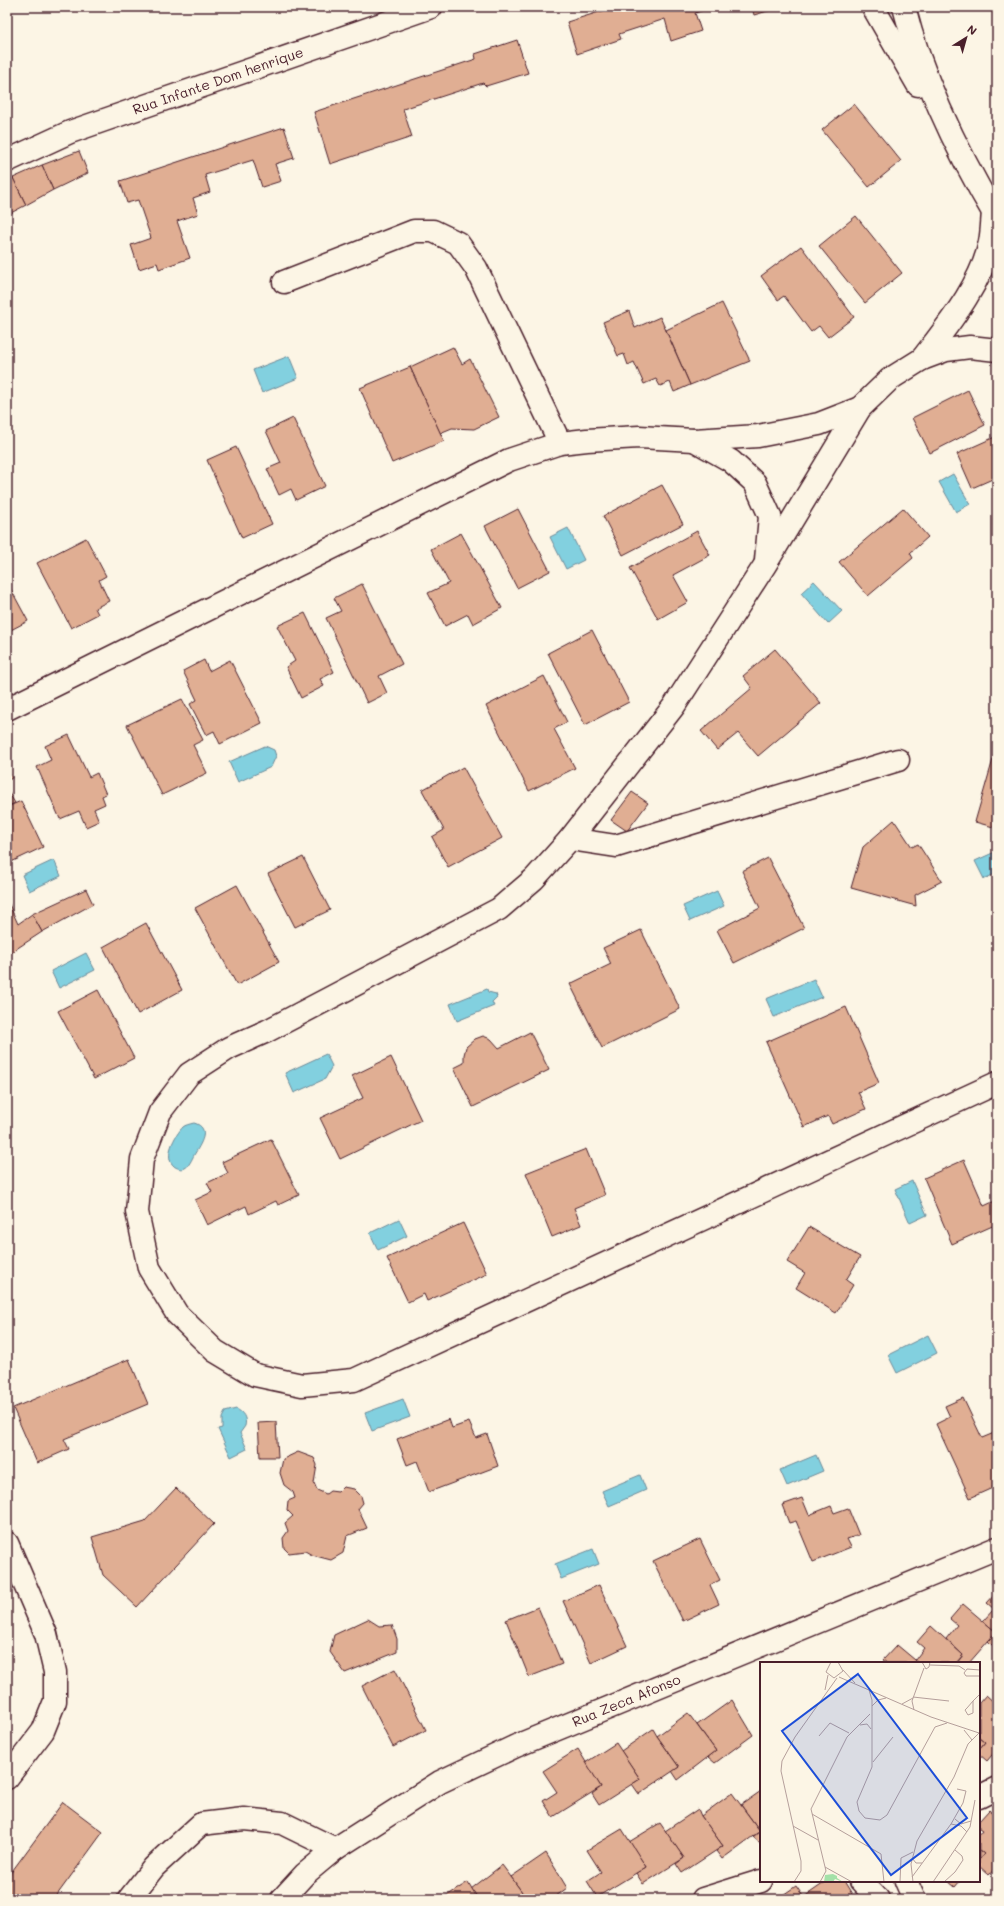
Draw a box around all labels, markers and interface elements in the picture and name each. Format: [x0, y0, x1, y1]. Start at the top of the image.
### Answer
north arrow [946, 18, 986, 58]
text: N [964, 21, 980, 38]
street label: Rua Infante Dom henrique [130, 42, 306, 119]
inset map [760, 1662, 980, 1882]
street label: Rua Zeca Afonso [569, 1669, 683, 1731]

